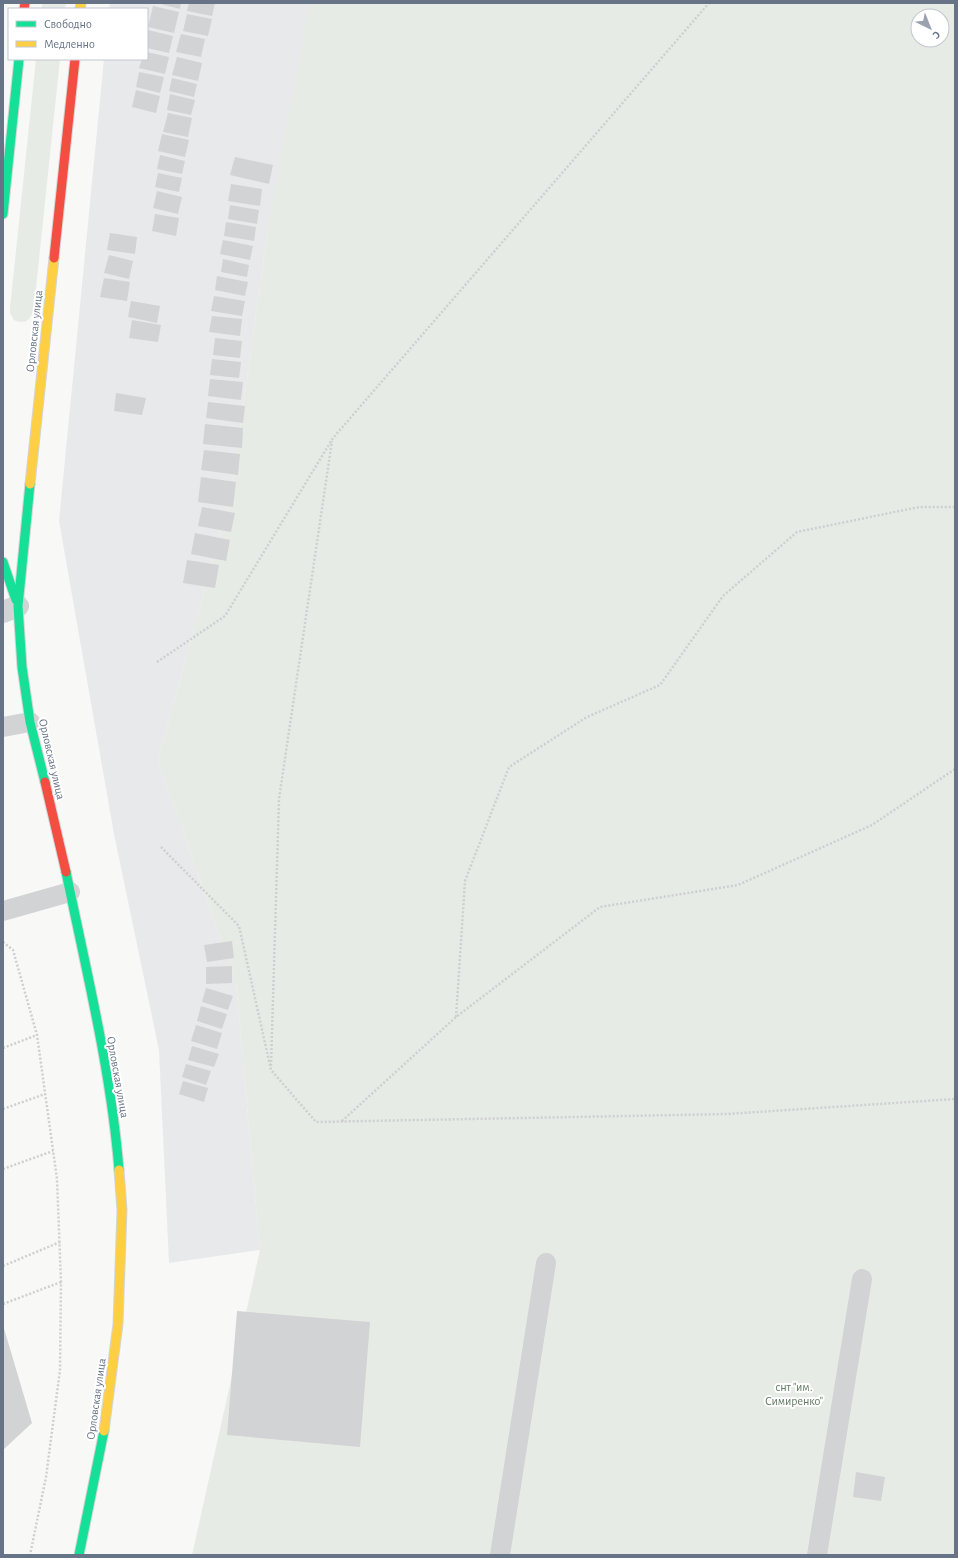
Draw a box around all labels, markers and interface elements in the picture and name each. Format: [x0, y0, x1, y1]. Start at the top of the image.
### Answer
legend [8, 8, 148, 60]
north arrow [910, 8, 950, 48]
text: Свободно [44, 18, 92, 30]
text: С [930, 29, 942, 41]
text: Медленно [44, 38, 95, 50]
street label: Орловская улица [24, 289, 45, 373]
street label: Орловская улица [36, 717, 67, 801]
street label: Орловская улица [104, 1035, 131, 1119]
street label: Орловская улица [84, 1357, 109, 1441]
park label: снт "им. Симиренко" [765, 1381, 823, 1407]

